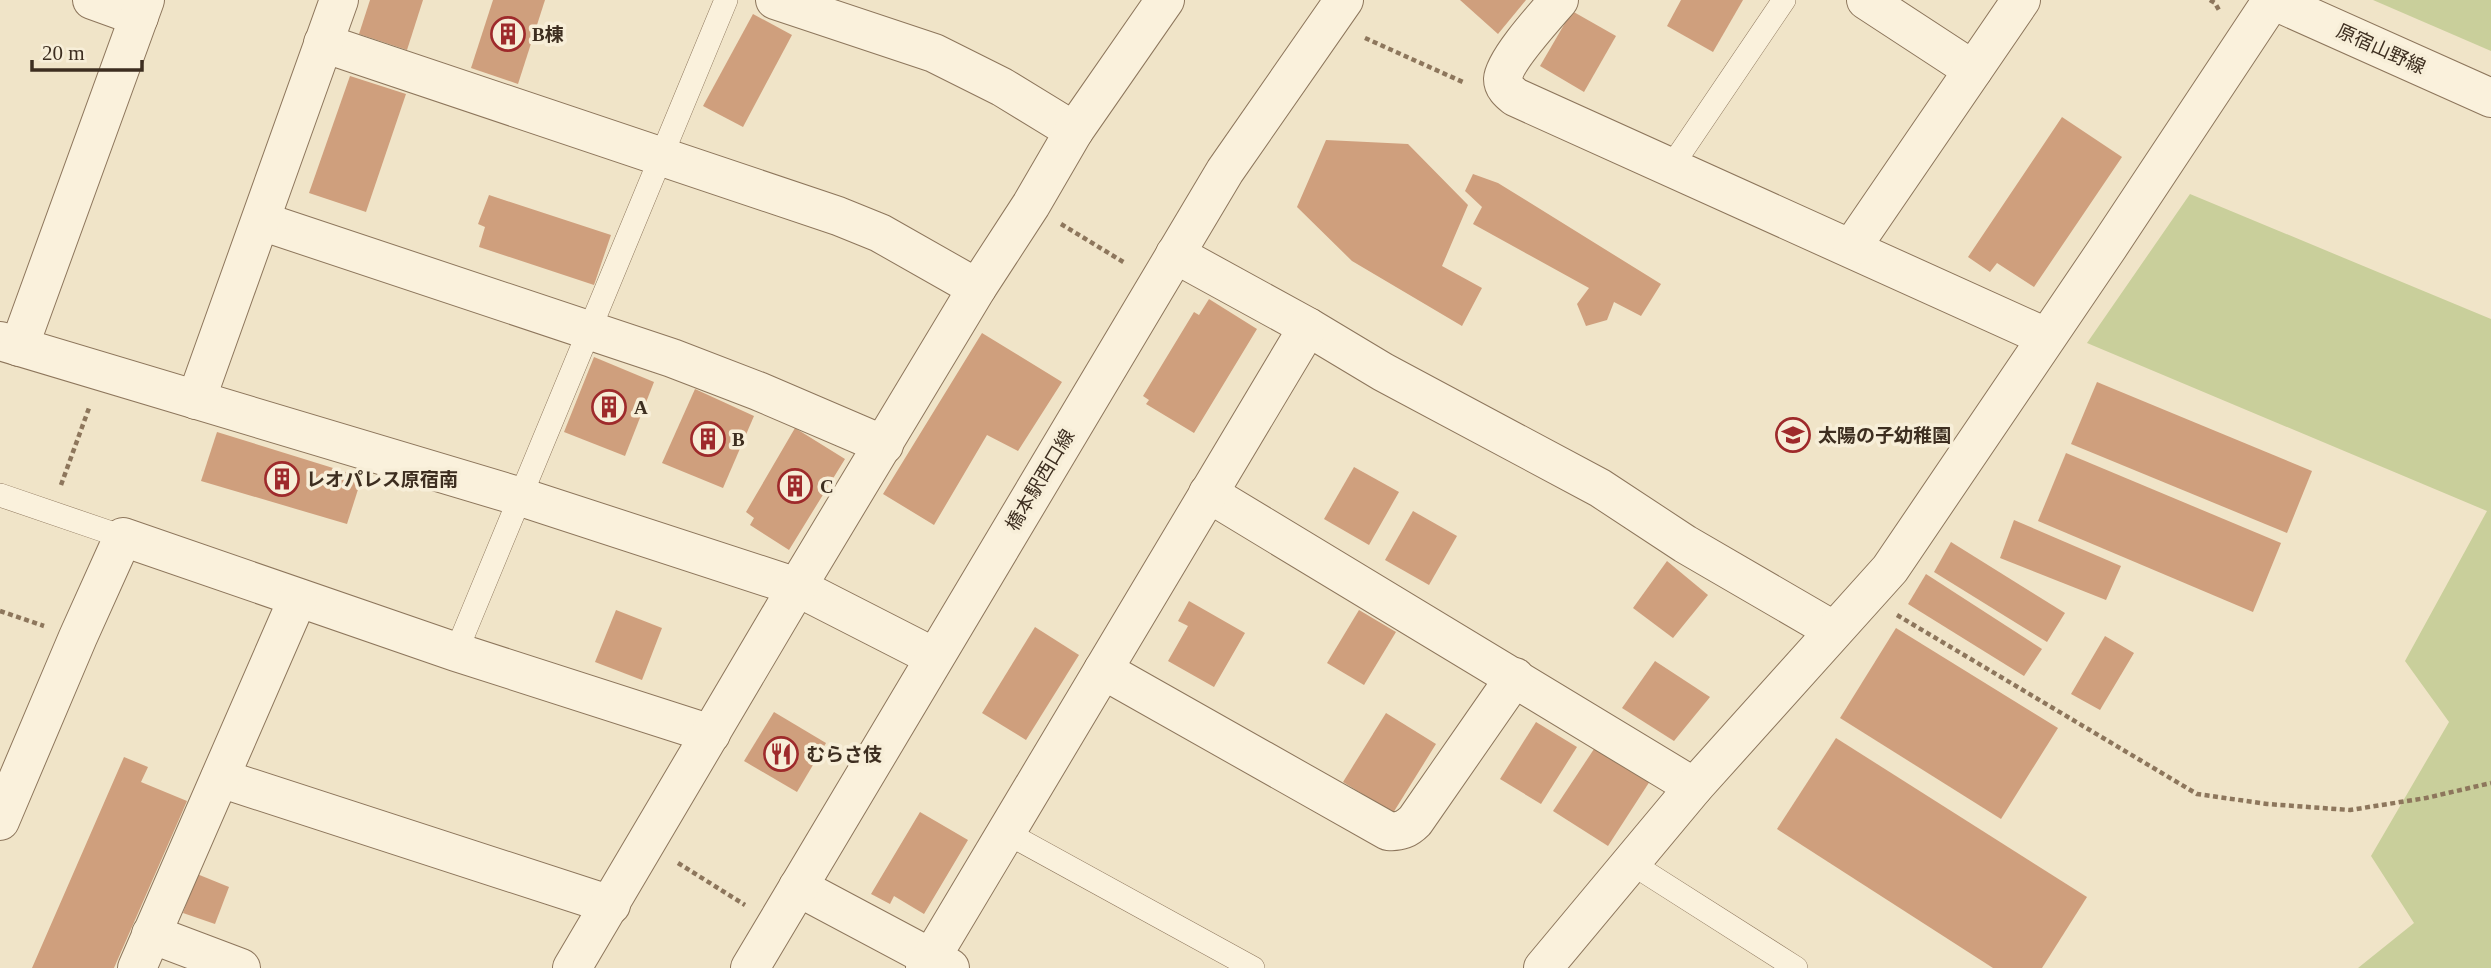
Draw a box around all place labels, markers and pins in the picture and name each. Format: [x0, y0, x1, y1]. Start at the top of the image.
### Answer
building icon: B棟 [489, 15, 527, 53]
place label: B棟 [532, 24, 564, 45]
building icon: A [590, 388, 628, 426]
place label: A [634, 397, 648, 418]
school or university icon: 太陽の子幼稚園 [1774, 416, 1812, 454]
building icon: B [689, 420, 727, 458]
place label: 太陽の子幼稚園 [1818, 425, 1951, 446]
place label: B [732, 429, 745, 450]
building icon: レオパレス原宿南 [263, 460, 301, 498]
building icon: C [776, 467, 814, 505]
place label: レオパレス原宿南 [306, 469, 458, 490]
place label: C [820, 476, 834, 497]
restaurant icon: むらさ伎 [762, 735, 800, 773]
place label: むらさ伎 [806, 744, 882, 765]

